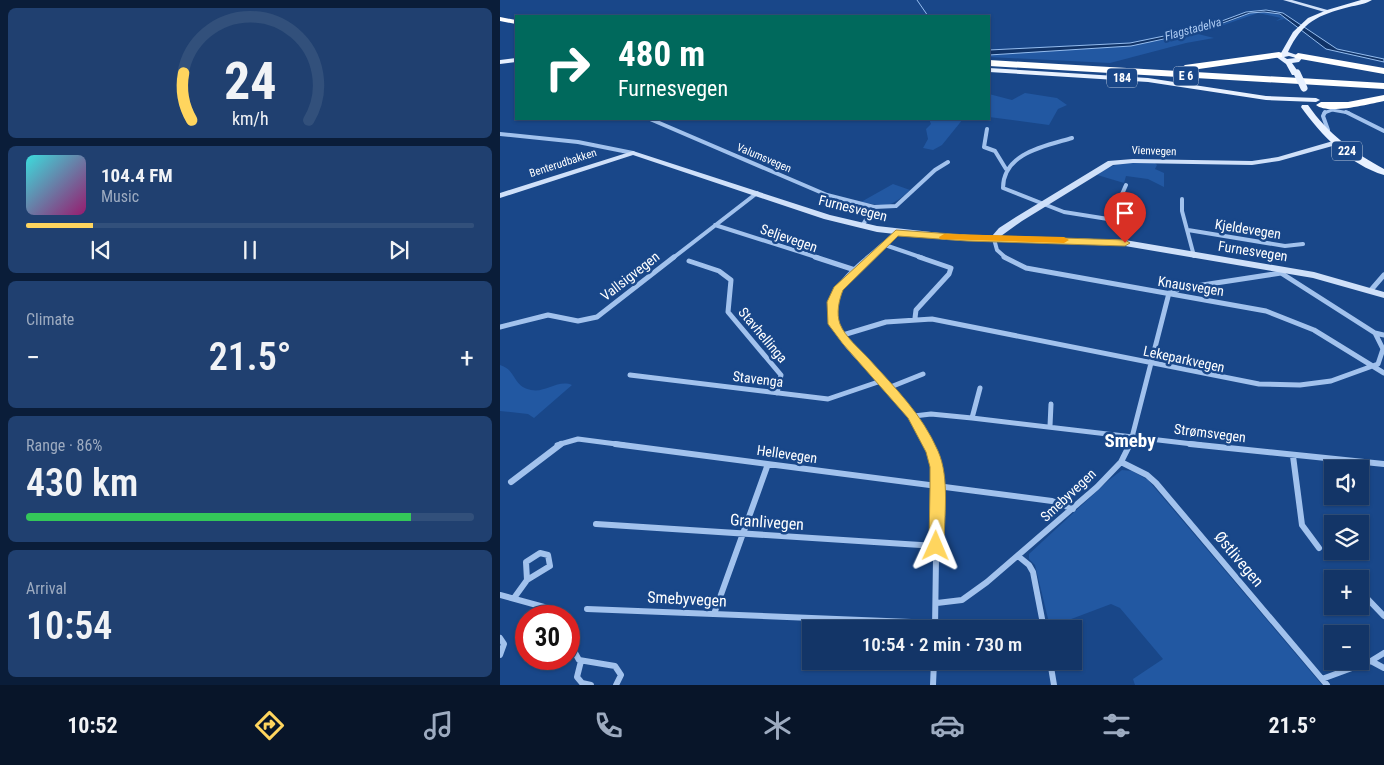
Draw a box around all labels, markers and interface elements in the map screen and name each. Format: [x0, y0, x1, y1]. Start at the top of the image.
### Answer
water label: Flagstadelva [1163, 15, 1223, 43]
text: 480 m [618, 34, 705, 75]
icon: right [535, 35, 600, 100]
text: 24 [224, 51, 276, 112]
road number: E 6 [1174, 66, 1198, 85]
road number: 184 [1107, 68, 1137, 88]
text: Furnesvegen [618, 76, 728, 101]
text: km/h [232, 108, 268, 129]
street label: Valumsvegen [735, 141, 793, 175]
road number: 224 [1332, 142, 1362, 160]
street label: Vienvegen [1131, 144, 1177, 158]
street label: Benterudbakken [528, 146, 598, 180]
text: 104.4 FM [101, 164, 173, 187]
text: Music [101, 187, 139, 206]
street label: Furnesvegen [817, 192, 889, 224]
pin [1104, 192, 1146, 243]
icon: arrive [1111, 199, 1139, 227]
street label: Kjeldevegen [1214, 216, 1282, 242]
street label: Seljevegen [758, 221, 820, 255]
icon: previous [87, 236, 115, 264]
icon: pause [236, 236, 264, 264]
icon: next [385, 236, 413, 264]
street label: Furnesvegen [1217, 238, 1289, 264]
street label: Vallsigvegen [598, 248, 662, 304]
street label: Knausvegen [1157, 273, 1225, 299]
street label: Stavhellinga [735, 304, 791, 366]
text: Climate [26, 310, 74, 329]
text: 21.5° [209, 335, 291, 379]
text: − [26, 341, 40, 374]
text: + [460, 341, 474, 374]
street label: Lekeparkvegen [1142, 343, 1226, 375]
street label: Stavenga [732, 368, 784, 390]
street label: Strømsvegen [1173, 421, 1247, 445]
district label: Smeby [1104, 429, 1156, 452]
text: Range · 86% [26, 436, 102, 455]
street label: Hellevegen [756, 442, 818, 466]
map controls [1324, 460, 1369, 670]
button: sound [1324, 460, 1369, 505]
text: 430 km [26, 461, 138, 505]
street label: Smebyvegen [1037, 465, 1099, 525]
street label: Granlivegen [729, 510, 805, 534]
button: layers [1324, 515, 1369, 560]
position arrow [909, 519, 961, 571]
street label: Østlivegen [1210, 527, 1268, 591]
button: + [1324, 570, 1369, 615]
text: Arrival [26, 579, 67, 598]
street label: Smebyvegen [647, 587, 727, 611]
text: 10:54 [26, 604, 112, 648]
speed limit sign: 30 [515, 605, 580, 670]
button: − [1324, 625, 1369, 670]
text: 10:54 · 2 min · 730 m [862, 633, 1022, 656]
icon: directions [252, 708, 287, 743]
icon: music [421, 708, 456, 743]
icon: phone [591, 708, 626, 743]
icon: climate [760, 708, 795, 743]
icon: car [930, 708, 965, 743]
icon: filters [1099, 708, 1134, 743]
text: 10:52 [67, 713, 118, 738]
text: 21.5° [1268, 713, 1317, 738]

